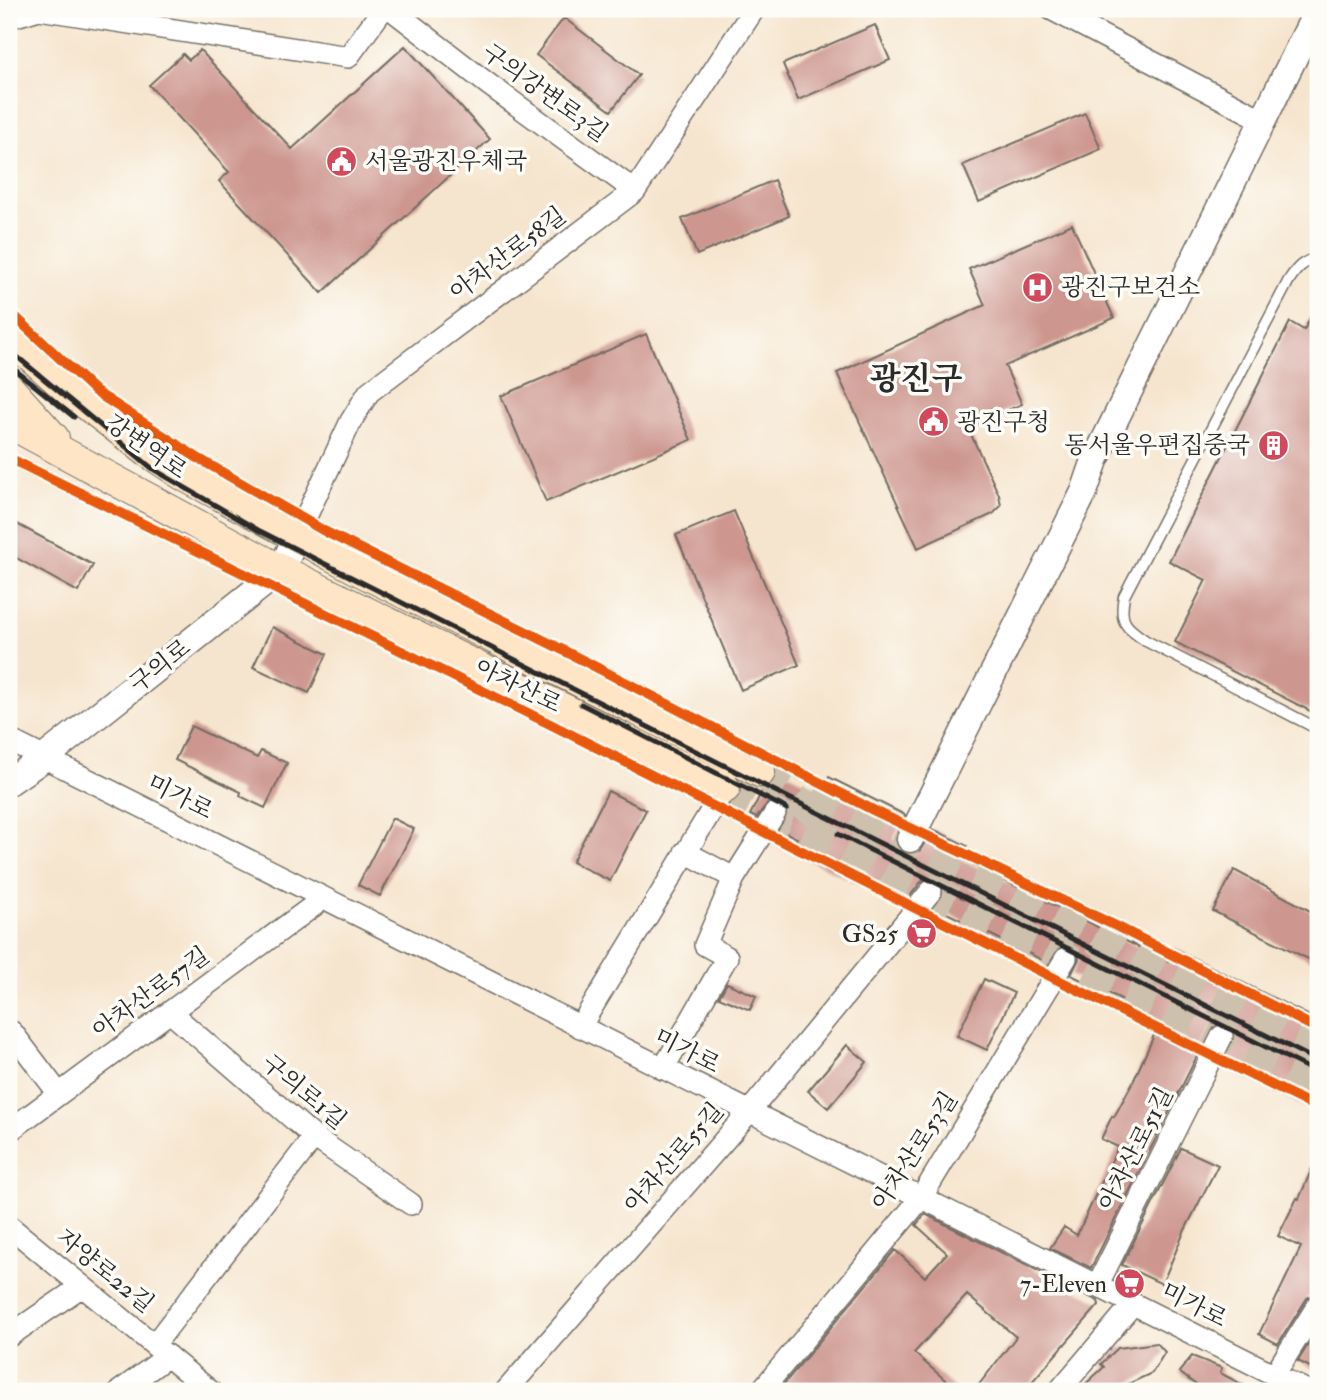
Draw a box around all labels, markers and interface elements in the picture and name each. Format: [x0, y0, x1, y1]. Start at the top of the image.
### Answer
street label: 구의강변로3길 [476, 37, 614, 149]
public building icon: 서울광진우체국 [325, 144, 359, 178]
place label: 서울광진우체국 [365, 146, 527, 177]
street label: 아차산로58길 [444, 200, 572, 308]
hospital icon: 광진구보건소 [1021, 270, 1055, 304]
place label: 광진구보건소 [1061, 272, 1200, 303]
district label: 광진구 [870, 359, 962, 399]
public building icon: 광진구청 [917, 405, 951, 439]
place label: 광진구청 [957, 407, 1050, 438]
street label: 강변역로 [99, 408, 193, 486]
building icon: 동서울우편집중국 [1256, 428, 1290, 462]
place label: 동서울우편집중국 [1065, 430, 1250, 461]
street label: 구의로 [123, 632, 197, 700]
street label: 아차산로 [470, 652, 566, 720]
street label: 미가로 [142, 767, 218, 827]
supermarket icon: GS25 [904, 917, 938, 951]
place label: GS25 [842, 919, 898, 950]
street label: 아차산로57길 [86, 940, 216, 1046]
street label: 미가로 [649, 1021, 725, 1081]
street label: 구의로1길 [255, 1048, 353, 1136]
street label: 아차산로51길 [1092, 1082, 1180, 1216]
street label: 아차산로53길 [865, 1086, 965, 1216]
street label: 아차산로55길 [617, 1096, 731, 1220]
street label: 자양로22길 [50, 1222, 160, 1320]
supermarket icon: 7-Eleven [1113, 1267, 1147, 1301]
place label: 7-Eleven [1020, 1269, 1107, 1300]
street label: 미가로 [1156, 1275, 1232, 1335]

